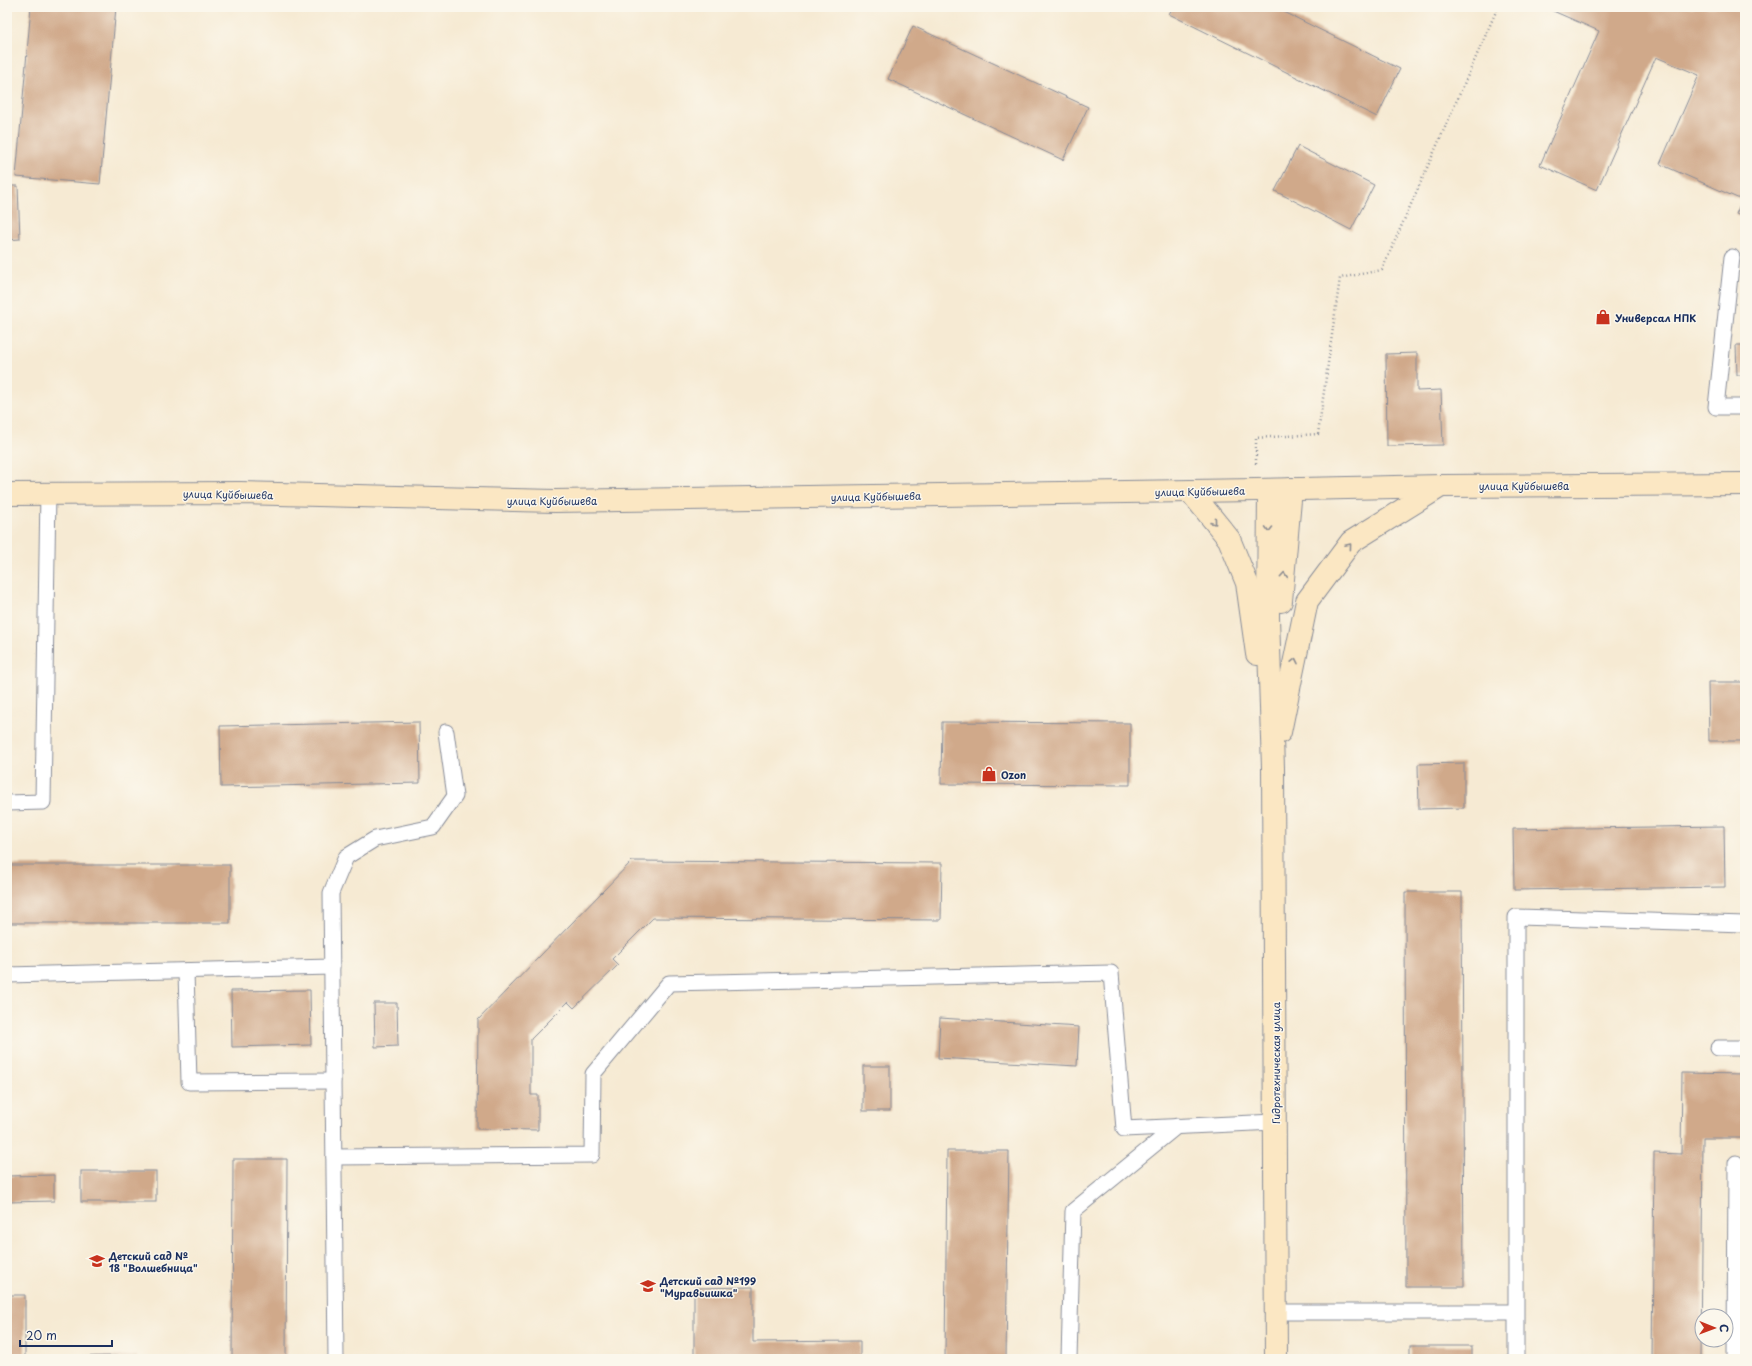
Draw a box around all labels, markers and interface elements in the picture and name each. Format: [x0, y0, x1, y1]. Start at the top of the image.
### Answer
shop icon: Универсал НПК [1594, 308, 1612, 326]
place label: Универсал НПК [1614, 310, 1696, 325]
street label: улица Куйбышева [1479, 478, 1570, 493]
street label: улица Куйбышева [1155, 483, 1246, 499]
street label: улица Куйбышева [183, 486, 274, 502]
street label: улица Куйбышева [831, 488, 922, 504]
street label: улица Куйбышева [507, 493, 598, 508]
one-way arrow [1210, 517, 1217, 524]
one-way arrow [1265, 526, 1273, 532]
one-way arrow [1344, 544, 1351, 551]
one-way arrow [1279, 572, 1288, 578]
one-way arrow [1290, 658, 1298, 664]
shop icon: Ozon [980, 765, 998, 783]
place label: Ozon [1001, 767, 1026, 782]
street label: Гидротехническая улица [1268, 1001, 1283, 1124]
place label: Детский сад № 18 "Волшебница" [108, 1248, 198, 1275]
school or university icon: Детский сад № 18 "Волшебница" [88, 1252, 106, 1270]
place label: Детский сад №199 "Муравьишка" [659, 1273, 756, 1300]
school or university icon: Детский сад №199 "Муравьишка" [639, 1277, 657, 1295]
north arrow [1694, 1308, 1734, 1348]
scale bar [20, 1322, 112, 1348]
text: С [1716, 1324, 1733, 1332]
text: 20 m [26, 1326, 57, 1344]

